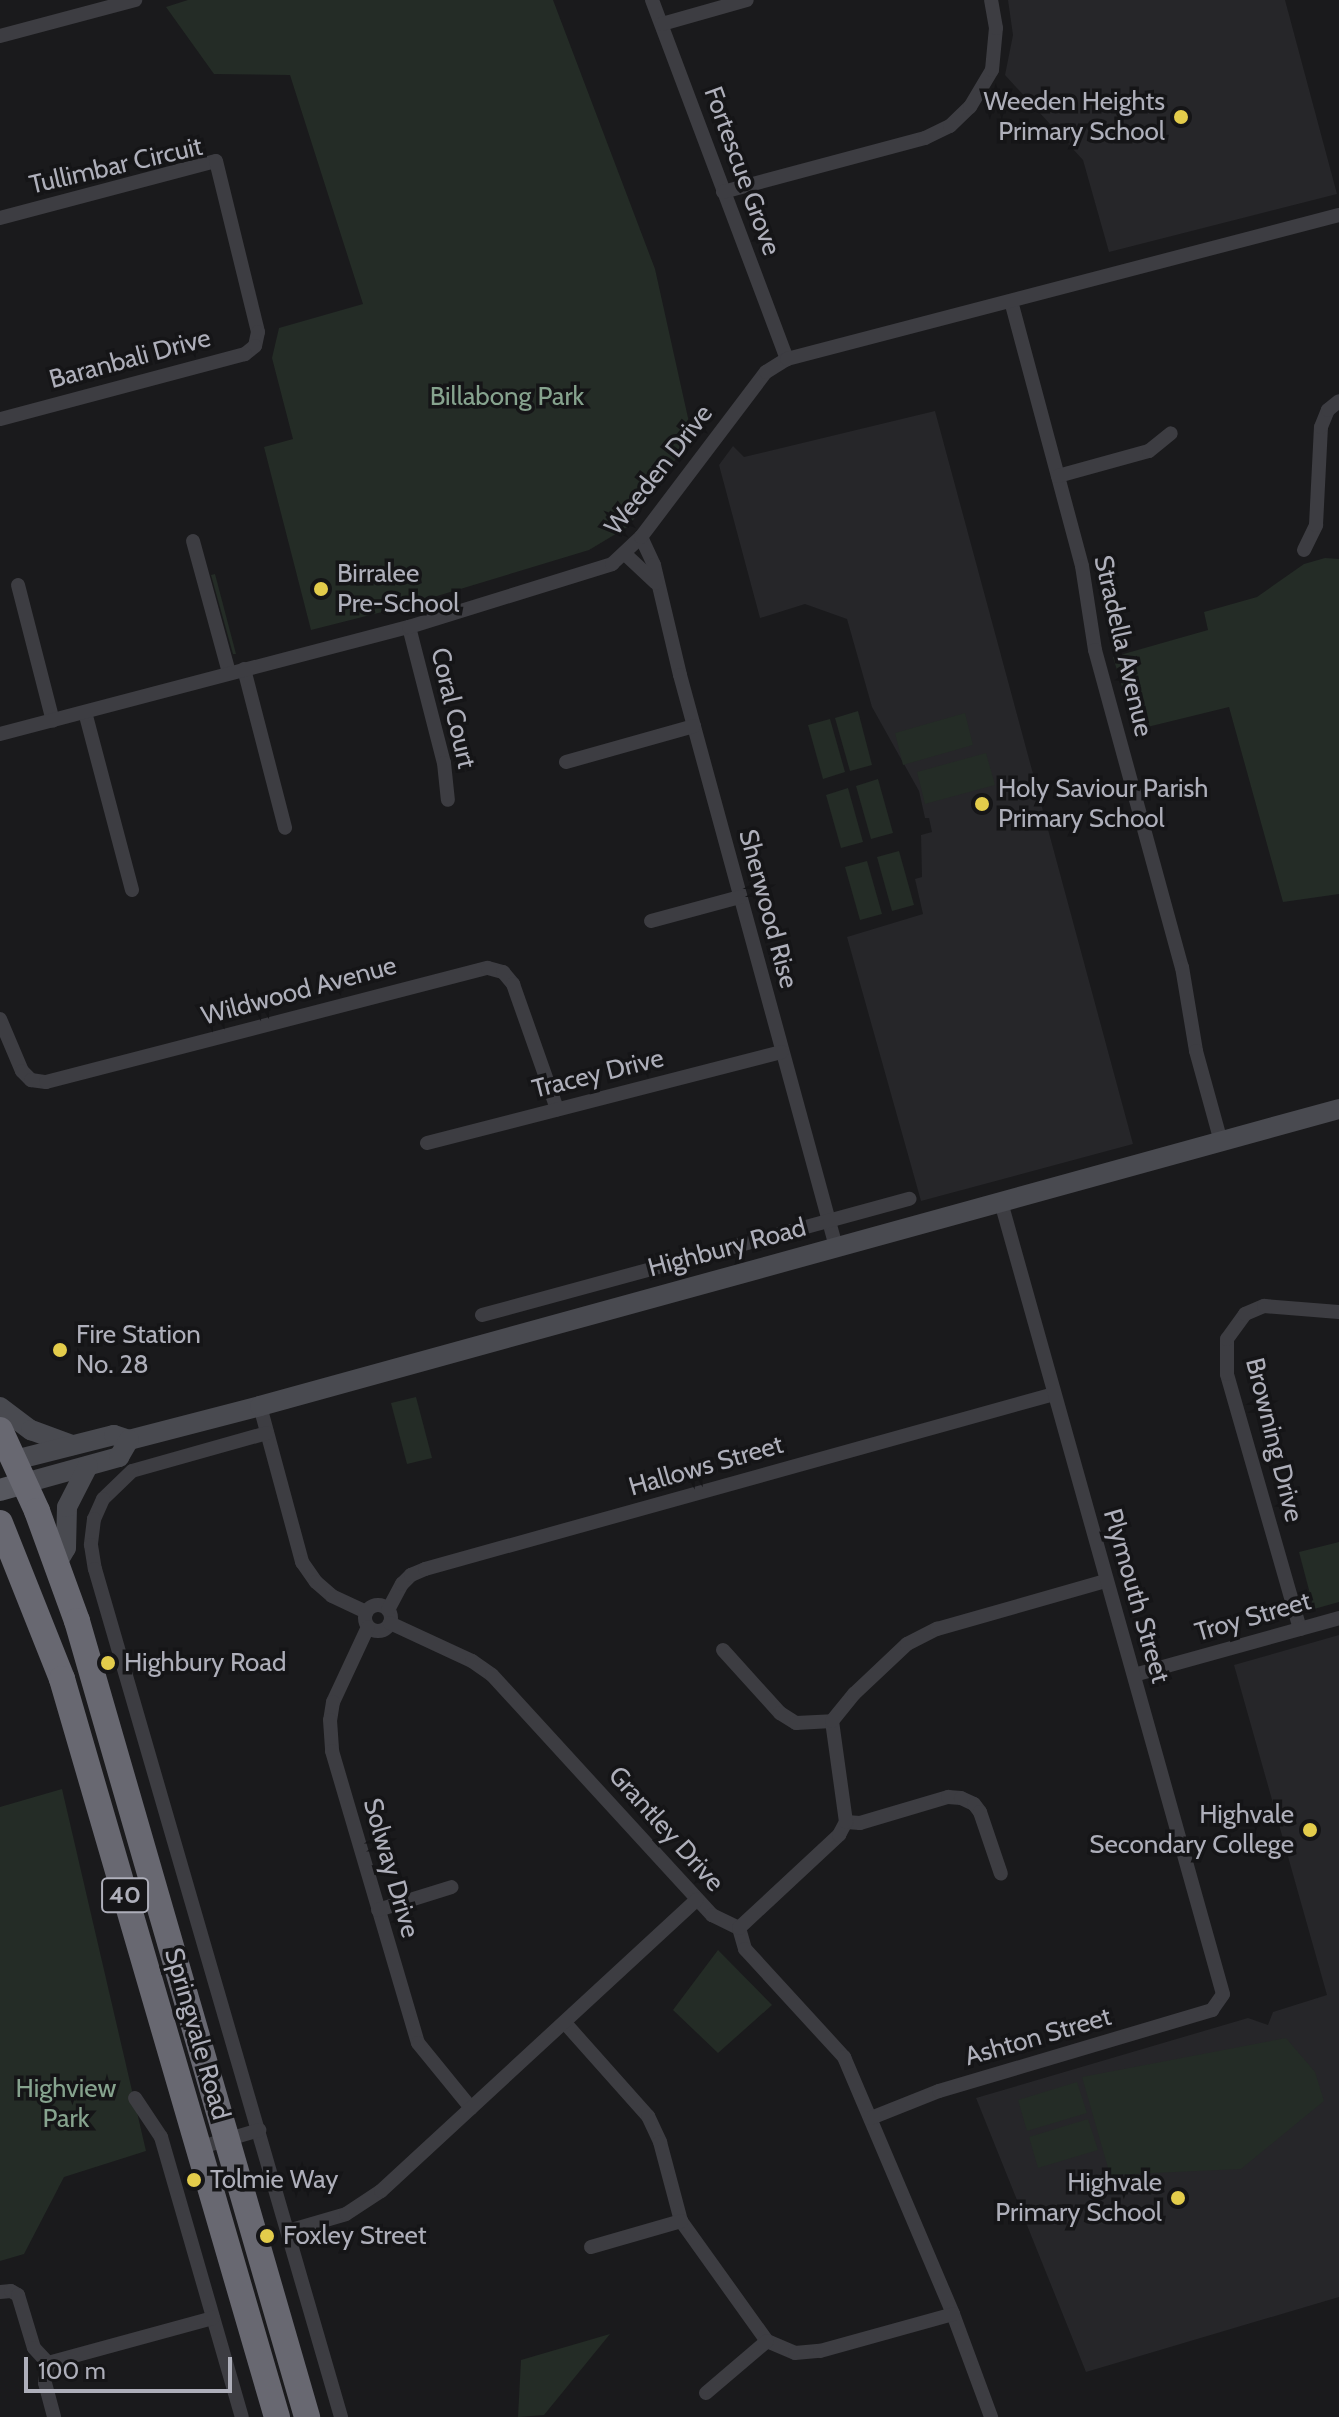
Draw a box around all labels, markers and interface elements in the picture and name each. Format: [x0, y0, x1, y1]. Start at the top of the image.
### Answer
street label: Fortescue Grove [697, 82, 787, 260]
place label: Weeden Heights Primary School [983, 86, 1165, 148]
marker: Weeden Heights Primary School [1172, 108, 1190, 126]
street label: Tullimbar Circuit [26, 131, 206, 201]
street label: Baranbali Drive [46, 322, 214, 396]
park label: Billabong Park [430, 381, 584, 413]
street label: Weeden Drive [598, 399, 720, 541]
street label: Stradella Avenue [1087, 552, 1159, 740]
place label: Birralee Pre-School [337, 558, 459, 620]
marker: Birralee Pre-School [312, 580, 330, 598]
street label: Coral Court [424, 645, 482, 771]
place label: Holy Saviour Parish Primary School [998, 773, 1208, 834]
marker: Holy Saviour Parish Primary School [973, 795, 991, 813]
street label: Sherwood Rise [732, 826, 804, 992]
street label: Wildwood Avenue [198, 950, 400, 1032]
street label: Tracey Drive [529, 1043, 667, 1105]
street label: Highbury Road [645, 1212, 809, 1284]
place label: Fire Station No. 28 [76, 1319, 201, 1380]
marker: Fire Station No. 28 [51, 1341, 69, 1359]
street label: Browning Drive [1239, 1355, 1309, 1525]
street label: Hallows Street [625, 1429, 787, 1503]
street label: Plymouth Street [1096, 1505, 1176, 1687]
street label: Troy Street [1191, 1586, 1315, 1648]
place label: Highbury Road [124, 1647, 286, 1679]
marker: Highbury Road [99, 1654, 117, 1672]
street label: Grantley Drive [602, 1760, 730, 1898]
street label: Solway Drive [356, 1795, 426, 1941]
place label: Highvale Secondary College [1089, 1799, 1294, 1860]
marker: Highvale Secondary College [1301, 1821, 1319, 1839]
road number: 40 [101, 1875, 149, 1915]
street label: Springvale Road [158, 1944, 236, 2124]
street label: Ashton Street [961, 2001, 1115, 2073]
park label: Highview Park [16, 2073, 116, 2134]
place label: Tolmie Way [210, 2164, 338, 2196]
place label: Highvale Primary School [995, 2167, 1162, 2228]
marker: Tolmie Way [185, 2171, 203, 2189]
marker: Highvale Primary School [1169, 2189, 1187, 2207]
place label: Foxley Street [283, 2220, 427, 2252]
marker: Foxley Street [258, 2227, 276, 2245]
scale bar [28, 2341, 236, 2391]
text: 100 m [38, 2356, 106, 2385]

